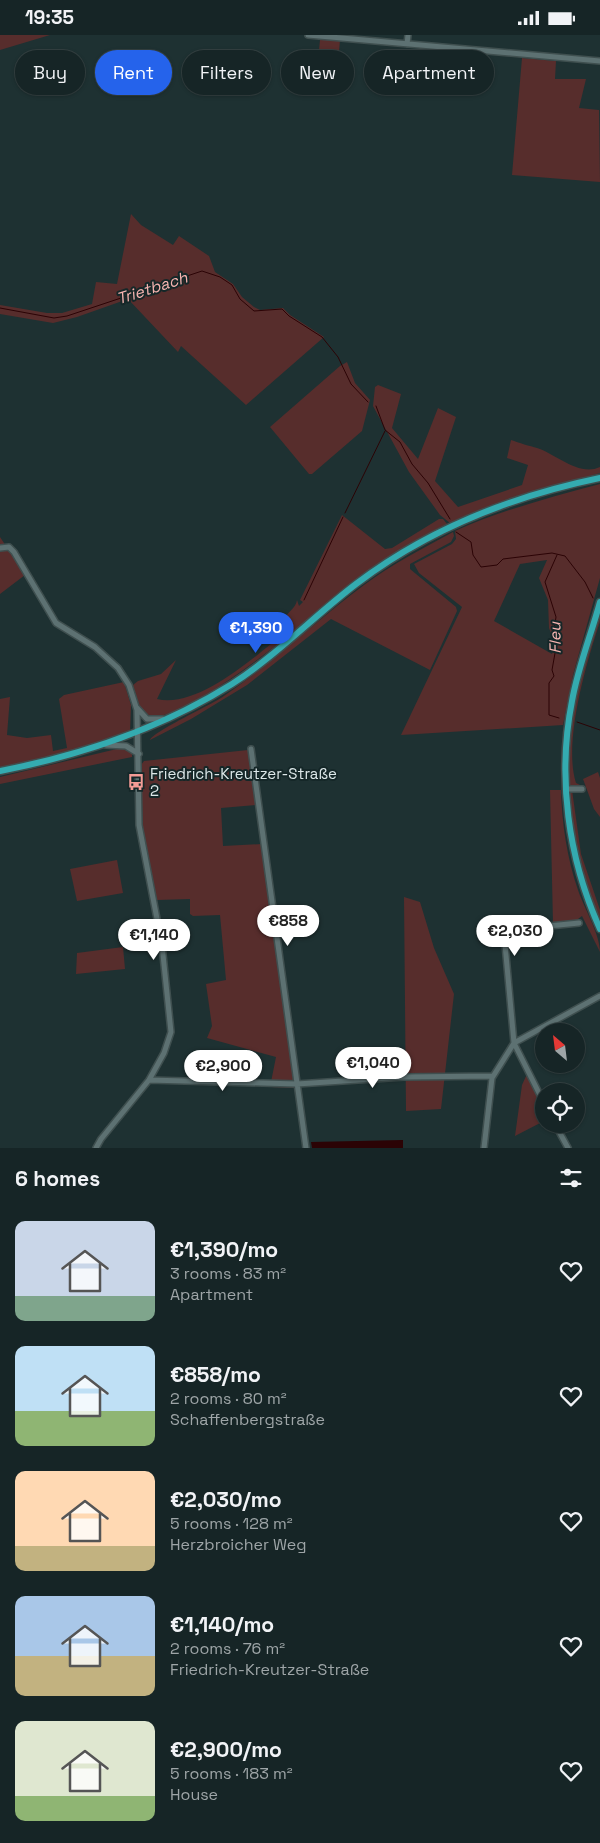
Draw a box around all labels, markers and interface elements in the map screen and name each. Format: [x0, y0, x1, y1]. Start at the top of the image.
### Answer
text: 19:35 [25, 5, 74, 30]
chip: Buy [15, 50, 85, 95]
chip: Rent [95, 50, 172, 95]
chip: Filters [182, 50, 271, 95]
chip: New [281, 50, 354, 95]
chip: Apartment [364, 50, 494, 95]
water label: Trietbach [114, 266, 191, 309]
pin: €1,390 [215, 611, 297, 654]
text: €1,390 [230, 617, 282, 638]
water label: Fleu [544, 621, 566, 654]
place label: Friedrich-Kreutzer-Straße 2 [150, 764, 337, 800]
bus stop icon: Friedrich-Kreutzer-Straße 2 [126, 772, 146, 792]
pin: €858 [258, 905, 318, 947]
text: €858 [268, 910, 308, 931]
pin: €2,030 [474, 915, 556, 957]
pin: €1,140 [113, 919, 195, 961]
text: €2,030 [487, 920, 543, 941]
text: €1,140 [129, 924, 179, 945]
north arrow [535, 1023, 585, 1073]
map controls [535, 1023, 585, 1133]
pin: €1,040 [332, 1047, 414, 1089]
pin: €2,900 [182, 1049, 264, 1092]
text: €1,040 [346, 1052, 400, 1073]
text: €2,900 [195, 1055, 251, 1076]
button: locate [535, 1083, 585, 1133]
icon: filters [557, 1164, 585, 1192]
text: 6 homes [15, 1165, 100, 1192]
text: €1,390/mo [170, 1236, 278, 1263]
icon: home [55, 1241, 115, 1301]
icon: heart [557, 1257, 585, 1285]
text: 3 rooms · 83 m² [170, 1263, 286, 1284]
text: Apartment [170, 1284, 253, 1305]
text: €858/mo [170, 1361, 261, 1388]
icon: home [55, 1366, 115, 1426]
icon: heart [557, 1382, 585, 1410]
text: 2 rooms · 80 m² [170, 1388, 287, 1409]
text: Schaffenbergstraße [170, 1409, 325, 1430]
text: €2,030/mo [170, 1486, 282, 1513]
icon: home [55, 1491, 115, 1551]
icon: heart [557, 1507, 585, 1535]
text: 5 rooms · 128 m² [170, 1513, 293, 1534]
text: Herzbroicher Weg [170, 1534, 307, 1555]
text: €1,140/mo [170, 1611, 274, 1638]
icon: home [55, 1616, 115, 1676]
icon: heart [557, 1632, 585, 1660]
text: 2 rooms · 76 m² [170, 1638, 285, 1659]
text: Friedrich-Kreutzer-Straße [170, 1659, 369, 1680]
text: €2,900/mo [170, 1736, 282, 1763]
icon: home [55, 1741, 115, 1801]
icon: heart [557, 1757, 585, 1785]
text: 5 rooms · 183 m² [170, 1763, 293, 1784]
text: House [170, 1784, 218, 1805]

